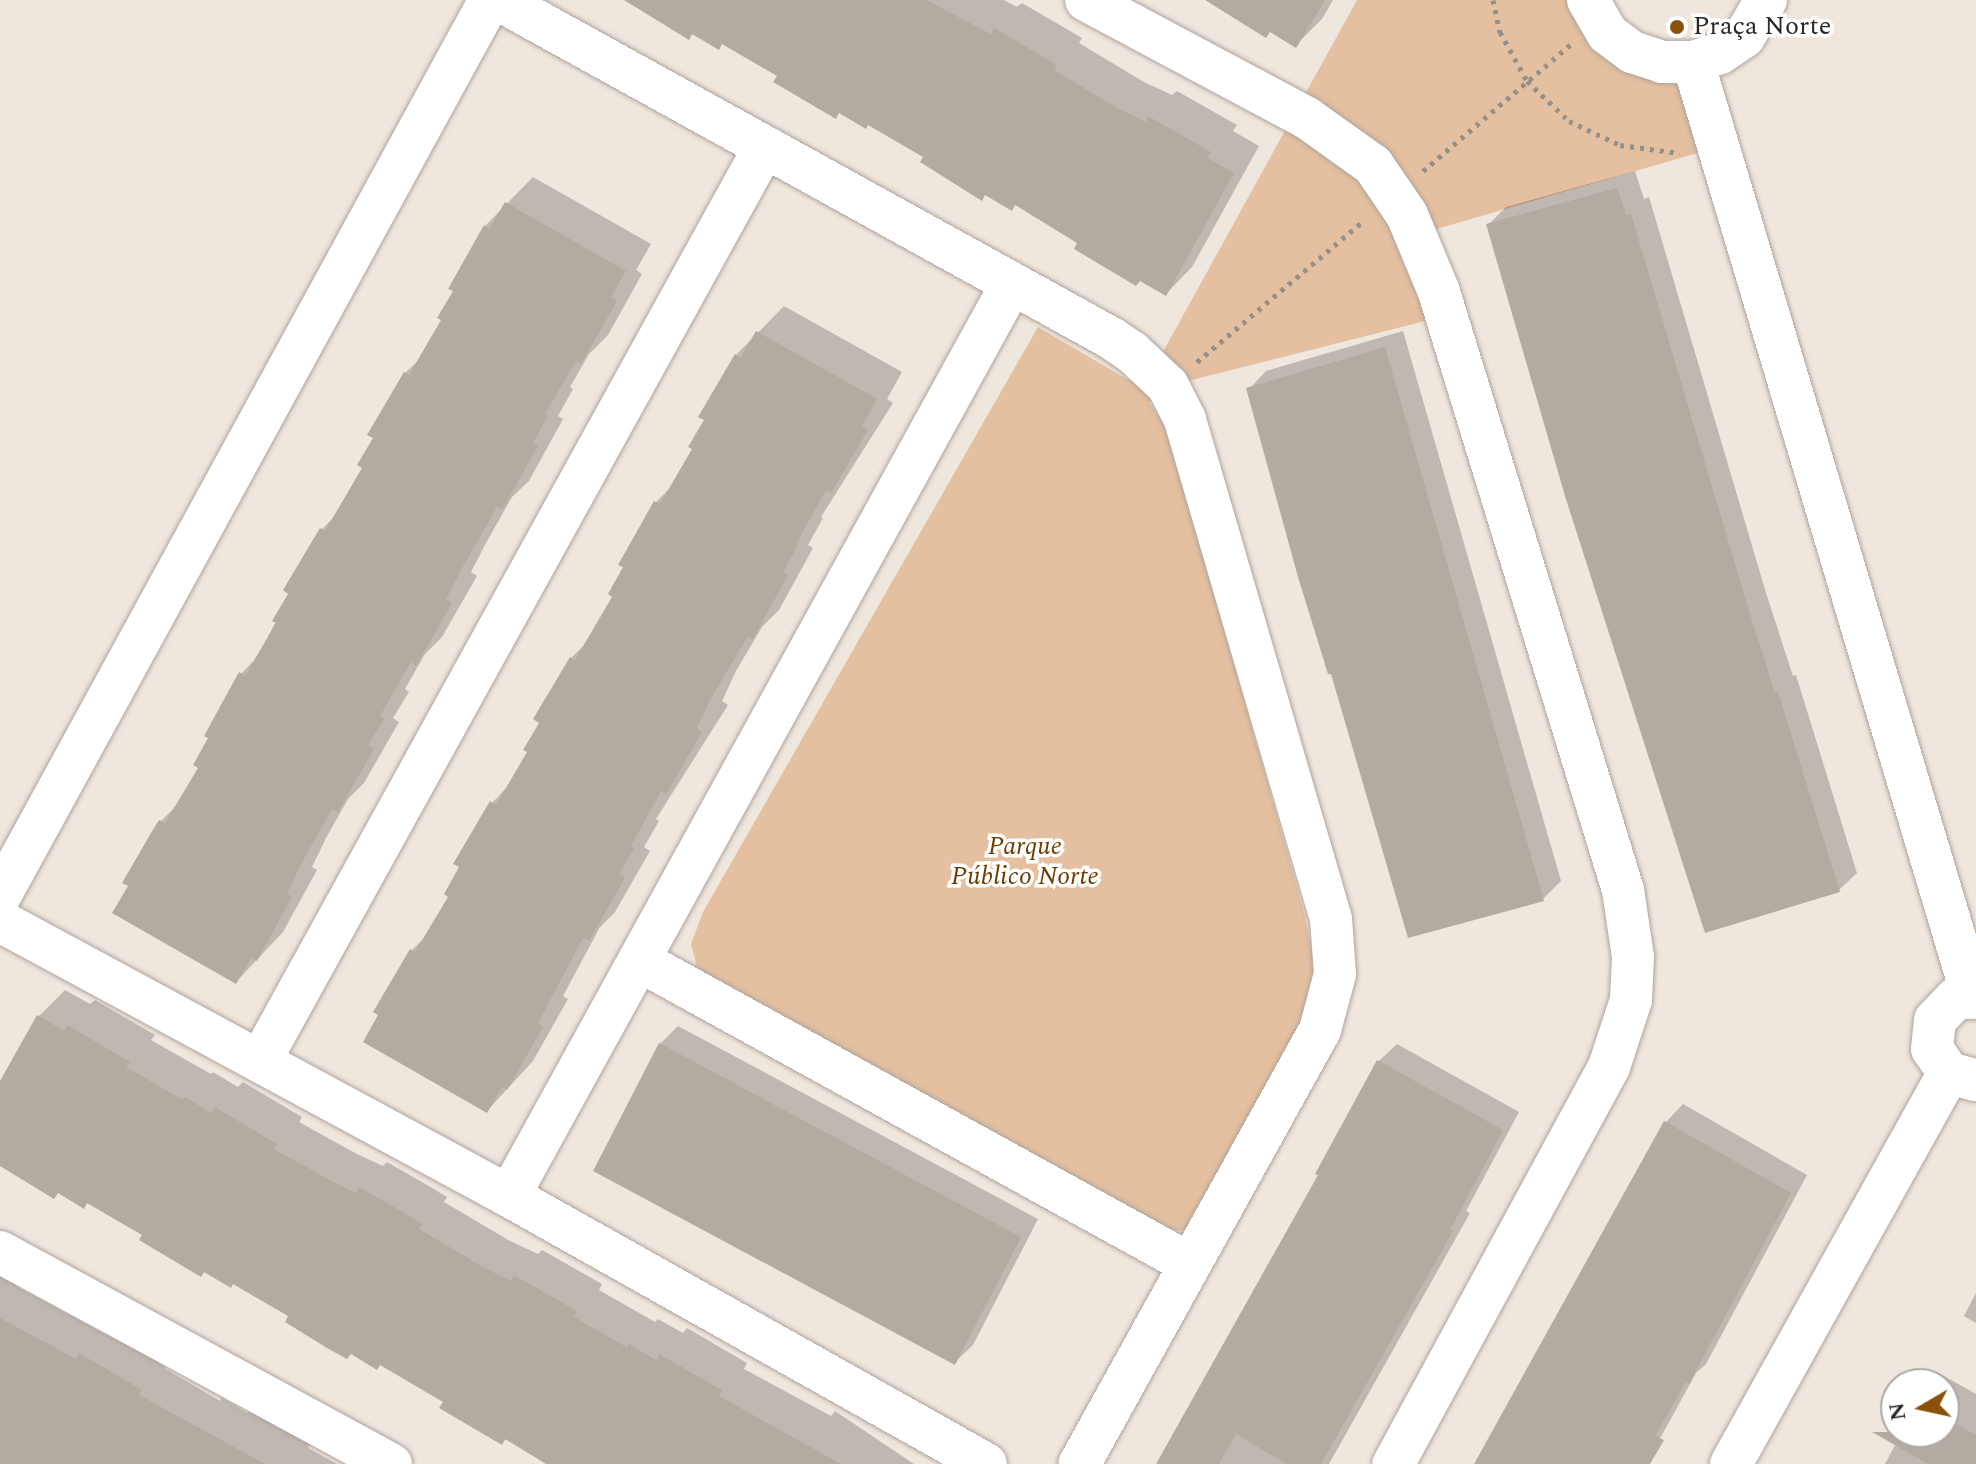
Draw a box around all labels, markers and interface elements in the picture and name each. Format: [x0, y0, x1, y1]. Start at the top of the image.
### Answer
place label: Praça Norte [1693, 11, 1831, 43]
marker: Praça Norte [1668, 18, 1686, 36]
park label: Parque Público Norte [951, 831, 1099, 892]
north arrow [1880, 1368, 1960, 1448]
text: N [1880, 1400, 1915, 1423]

